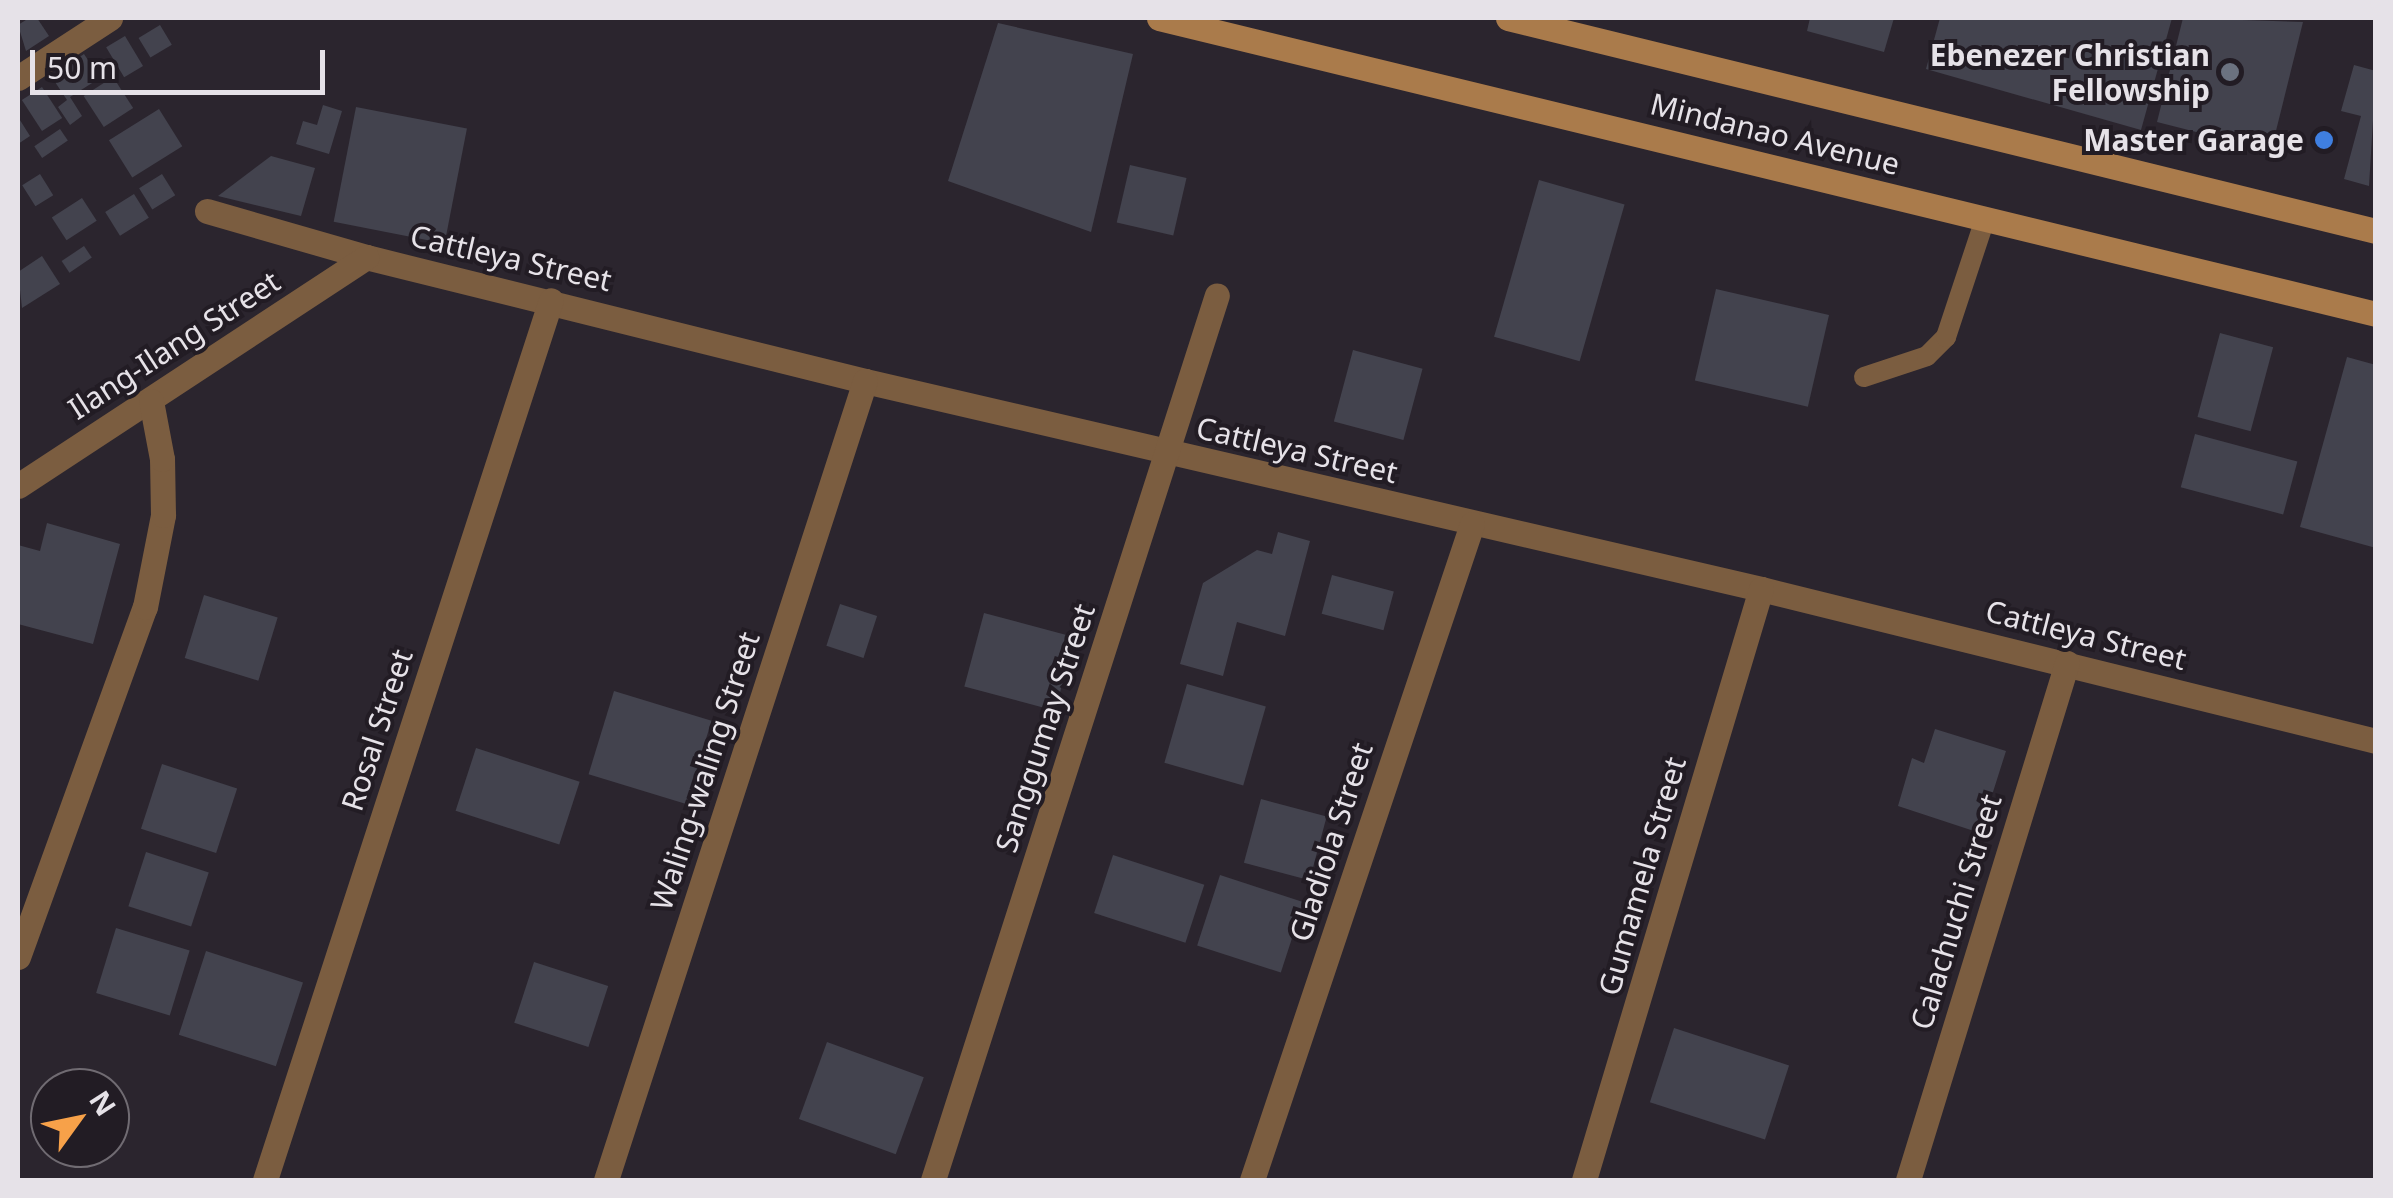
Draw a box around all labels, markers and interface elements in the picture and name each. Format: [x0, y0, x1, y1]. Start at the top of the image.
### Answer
scale bar [35, 30, 330, 92]
place label: Ebenezer Christian Fellowship [1930, 37, 2210, 108]
text: 50 m [47, 47, 117, 88]
marker: Ebenezer Christian Fellowship [2219, 61, 2241, 83]
street label: Mindanao Avenue [1647, 86, 1903, 182]
place label: Master Garage [2083, 122, 2304, 158]
marker: Master Garage [2313, 129, 2335, 151]
street label: Cattleya Street [407, 217, 615, 299]
street label: Ilang-Ilang Street [62, 263, 286, 427]
street label: Cattleya Street [1193, 409, 1401, 491]
street label: Cattleya Street [1982, 593, 2190, 677]
street label: Sanggumay Street [988, 599, 1102, 857]
street label: Waling-waling Street [643, 627, 767, 915]
street label: Rosal Street [334, 645, 420, 815]
street label: Gladiola Street [1282, 738, 1380, 946]
street label: Gumamela Street [1591, 753, 1693, 999]
street label: Calachuchi Street [1903, 790, 2009, 1034]
north arrow [30, 1068, 130, 1168]
text: N [81, 1083, 126, 1123]

